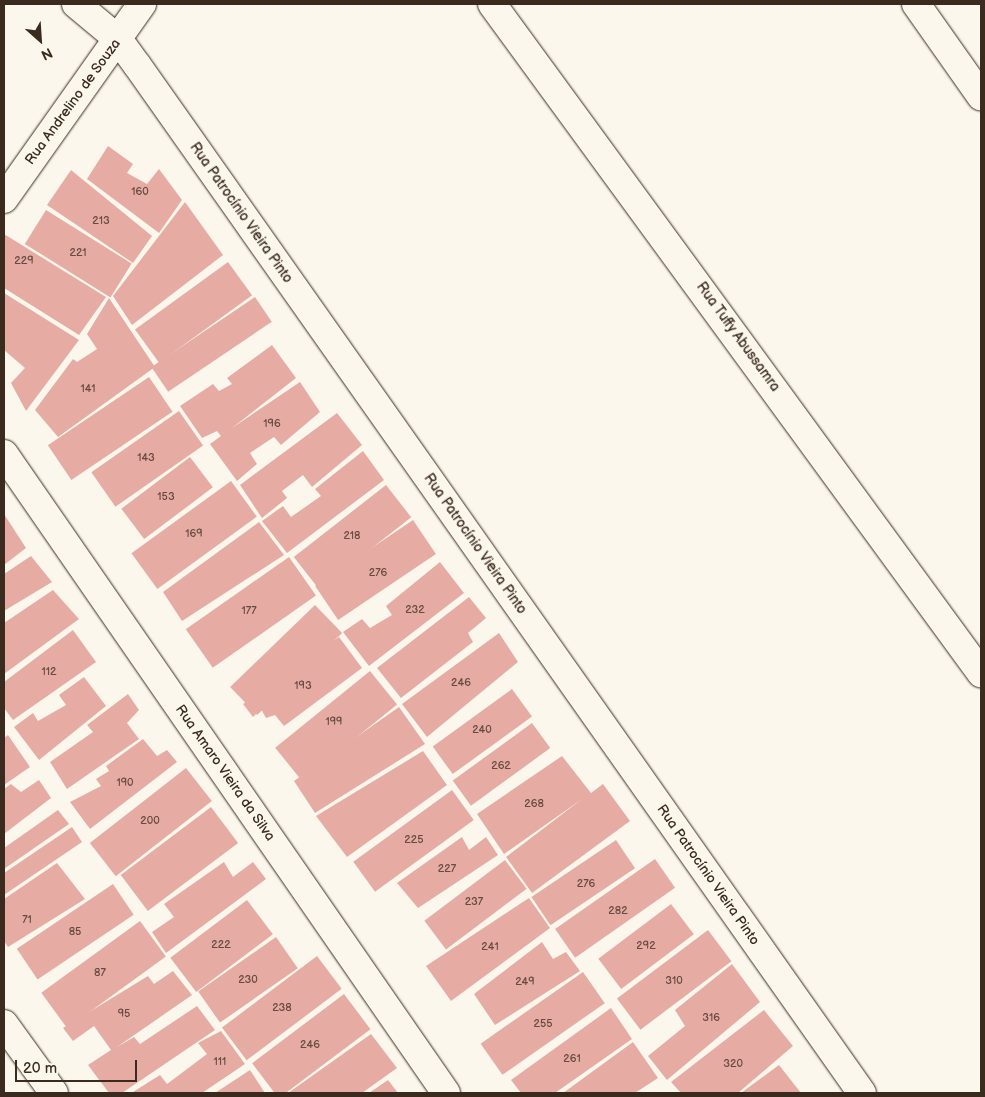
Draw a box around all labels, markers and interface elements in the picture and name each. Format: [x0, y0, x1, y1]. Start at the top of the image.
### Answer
north arrow [15, 15, 65, 65]
street label: Rua Andrelino de Souza [22, 36, 124, 168]
text: N [38, 44, 55, 64]
street label: Rua Patrocínio Vieira Pinto [186, 139, 296, 287]
house number: 160 [131, 185, 149, 199]
house number: 213 [92, 214, 110, 228]
house number: 221 [69, 246, 87, 260]
house number: 229 [14, 254, 34, 268]
street label: Rua Tuffy Abussamra [692, 278, 784, 396]
house number: 141 [80, 382, 96, 396]
house number: 196 [263, 417, 281, 431]
house number: 143 [137, 451, 155, 465]
street label: Rua Patrocínio Vieira Pinto [420, 470, 530, 618]
house number: 153 [157, 490, 175, 504]
house number: 169 [185, 527, 203, 541]
house number: 218 [344, 529, 360, 543]
house number: 276 [369, 566, 387, 580]
house number: 232 [405, 603, 425, 617]
house number: 177 [241, 604, 257, 618]
house number: 112 [41, 665, 57, 679]
house number: 246 [451, 676, 471, 690]
house number: 193 [294, 679, 312, 693]
street label: Rua Amaro Vieira da Silva [171, 701, 279, 845]
house number: 199 [326, 715, 342, 729]
house number: 240 [472, 723, 492, 737]
house number: 262 [491, 759, 511, 773]
house number: 190 [116, 776, 134, 790]
house number: 268 [524, 797, 544, 811]
street label: Rua Patrocínio Vieira Pinto [653, 801, 763, 949]
house number: 200 [140, 814, 160, 828]
house number: 225 [404, 833, 424, 847]
house number: 227 [438, 862, 456, 876]
house number: 276 [577, 877, 595, 891]
house number: 237 [465, 895, 483, 909]
house number: 282 [608, 904, 628, 918]
house number: 71 [22, 913, 32, 927]
house number: 85 [69, 925, 81, 939]
house number: 222 [211, 938, 231, 952]
house number: 292 [636, 939, 656, 953]
house number: 241 [481, 940, 499, 954]
house number: 87 [94, 966, 106, 980]
house number: 230 [238, 973, 258, 987]
house number: 310 [665, 974, 683, 988]
house number: 249 [515, 975, 535, 989]
house number: 238 [272, 1001, 292, 1015]
house number: 95 [118, 1007, 130, 1021]
house number: 316 [702, 1011, 720, 1025]
house number: 255 [533, 1017, 553, 1031]
house number: 246 [300, 1038, 320, 1052]
scale bar [18, 1050, 140, 1082]
house number: 261 [563, 1052, 581, 1066]
house number: 111 [214, 1055, 226, 1069]
house number: 320 [723, 1057, 743, 1071]
text: 20 m [23, 1059, 57, 1078]

